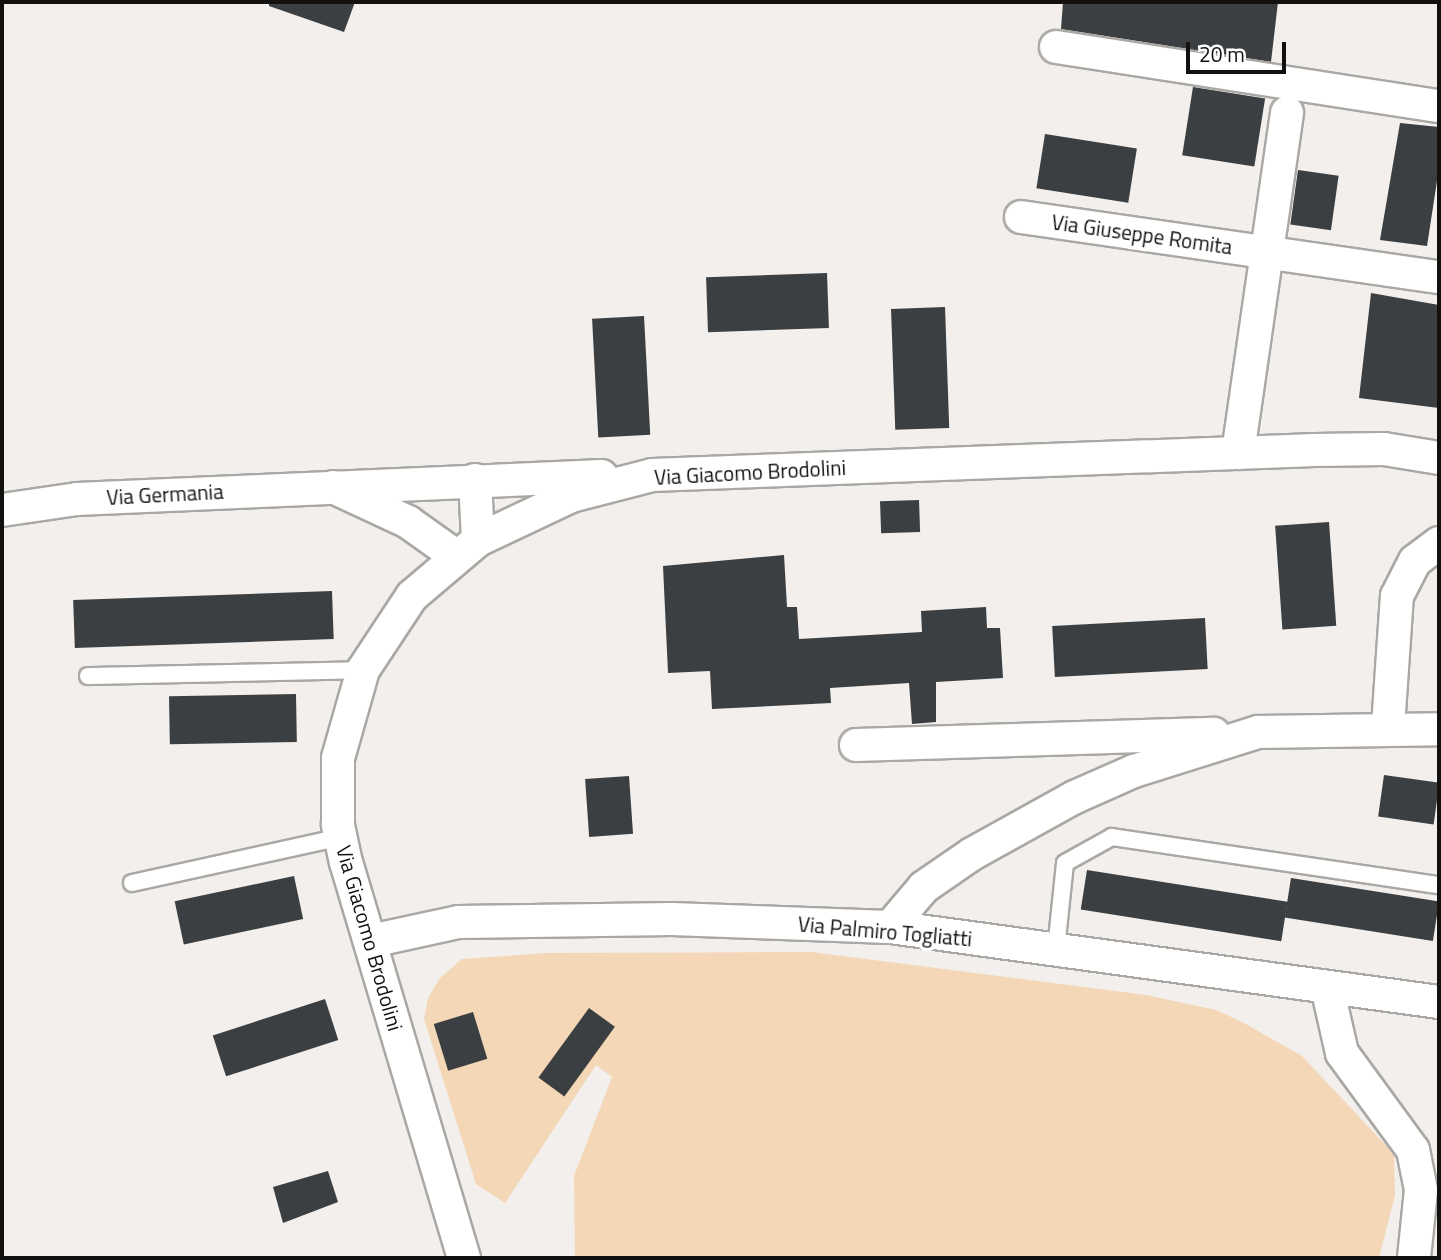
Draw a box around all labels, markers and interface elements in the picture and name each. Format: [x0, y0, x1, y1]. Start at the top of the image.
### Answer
scale bar [1189, 28, 1289, 72]
text: 20 m [1199, 38, 1245, 70]
street label: Via Giuseppe Romita [1050, 209, 1234, 259]
street label: Via Giacomo Brodolini [653, 454, 847, 490]
street label: Via Germania [106, 478, 224, 510]
street label: Via Giacomo Brodolini [331, 842, 409, 1034]
street label: Via Palmiro Togliatti [797, 911, 973, 951]

